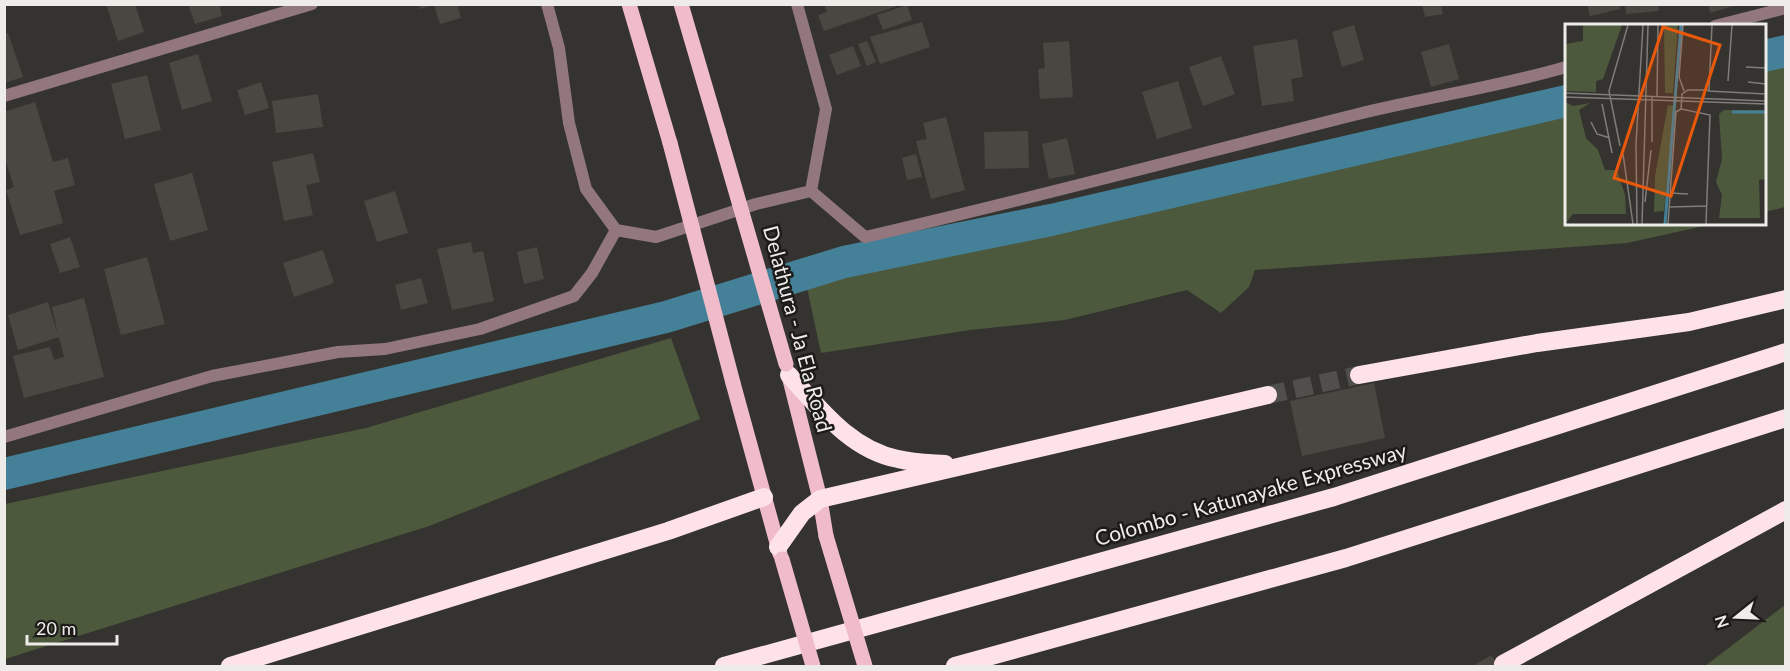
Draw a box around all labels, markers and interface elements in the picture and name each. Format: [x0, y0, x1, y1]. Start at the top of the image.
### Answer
inset map [1565, 24, 1766, 225]
street label: Delathura - Ja Ela Road [759, 223, 838, 435]
street label: Colombo - Katunayake Expressway [1092, 437, 1410, 550]
north arrow [1706, 587, 1766, 647]
scale bar [27, 608, 117, 646]
text: N [1710, 613, 1732, 631]
text: 20 m [36, 617, 76, 639]

